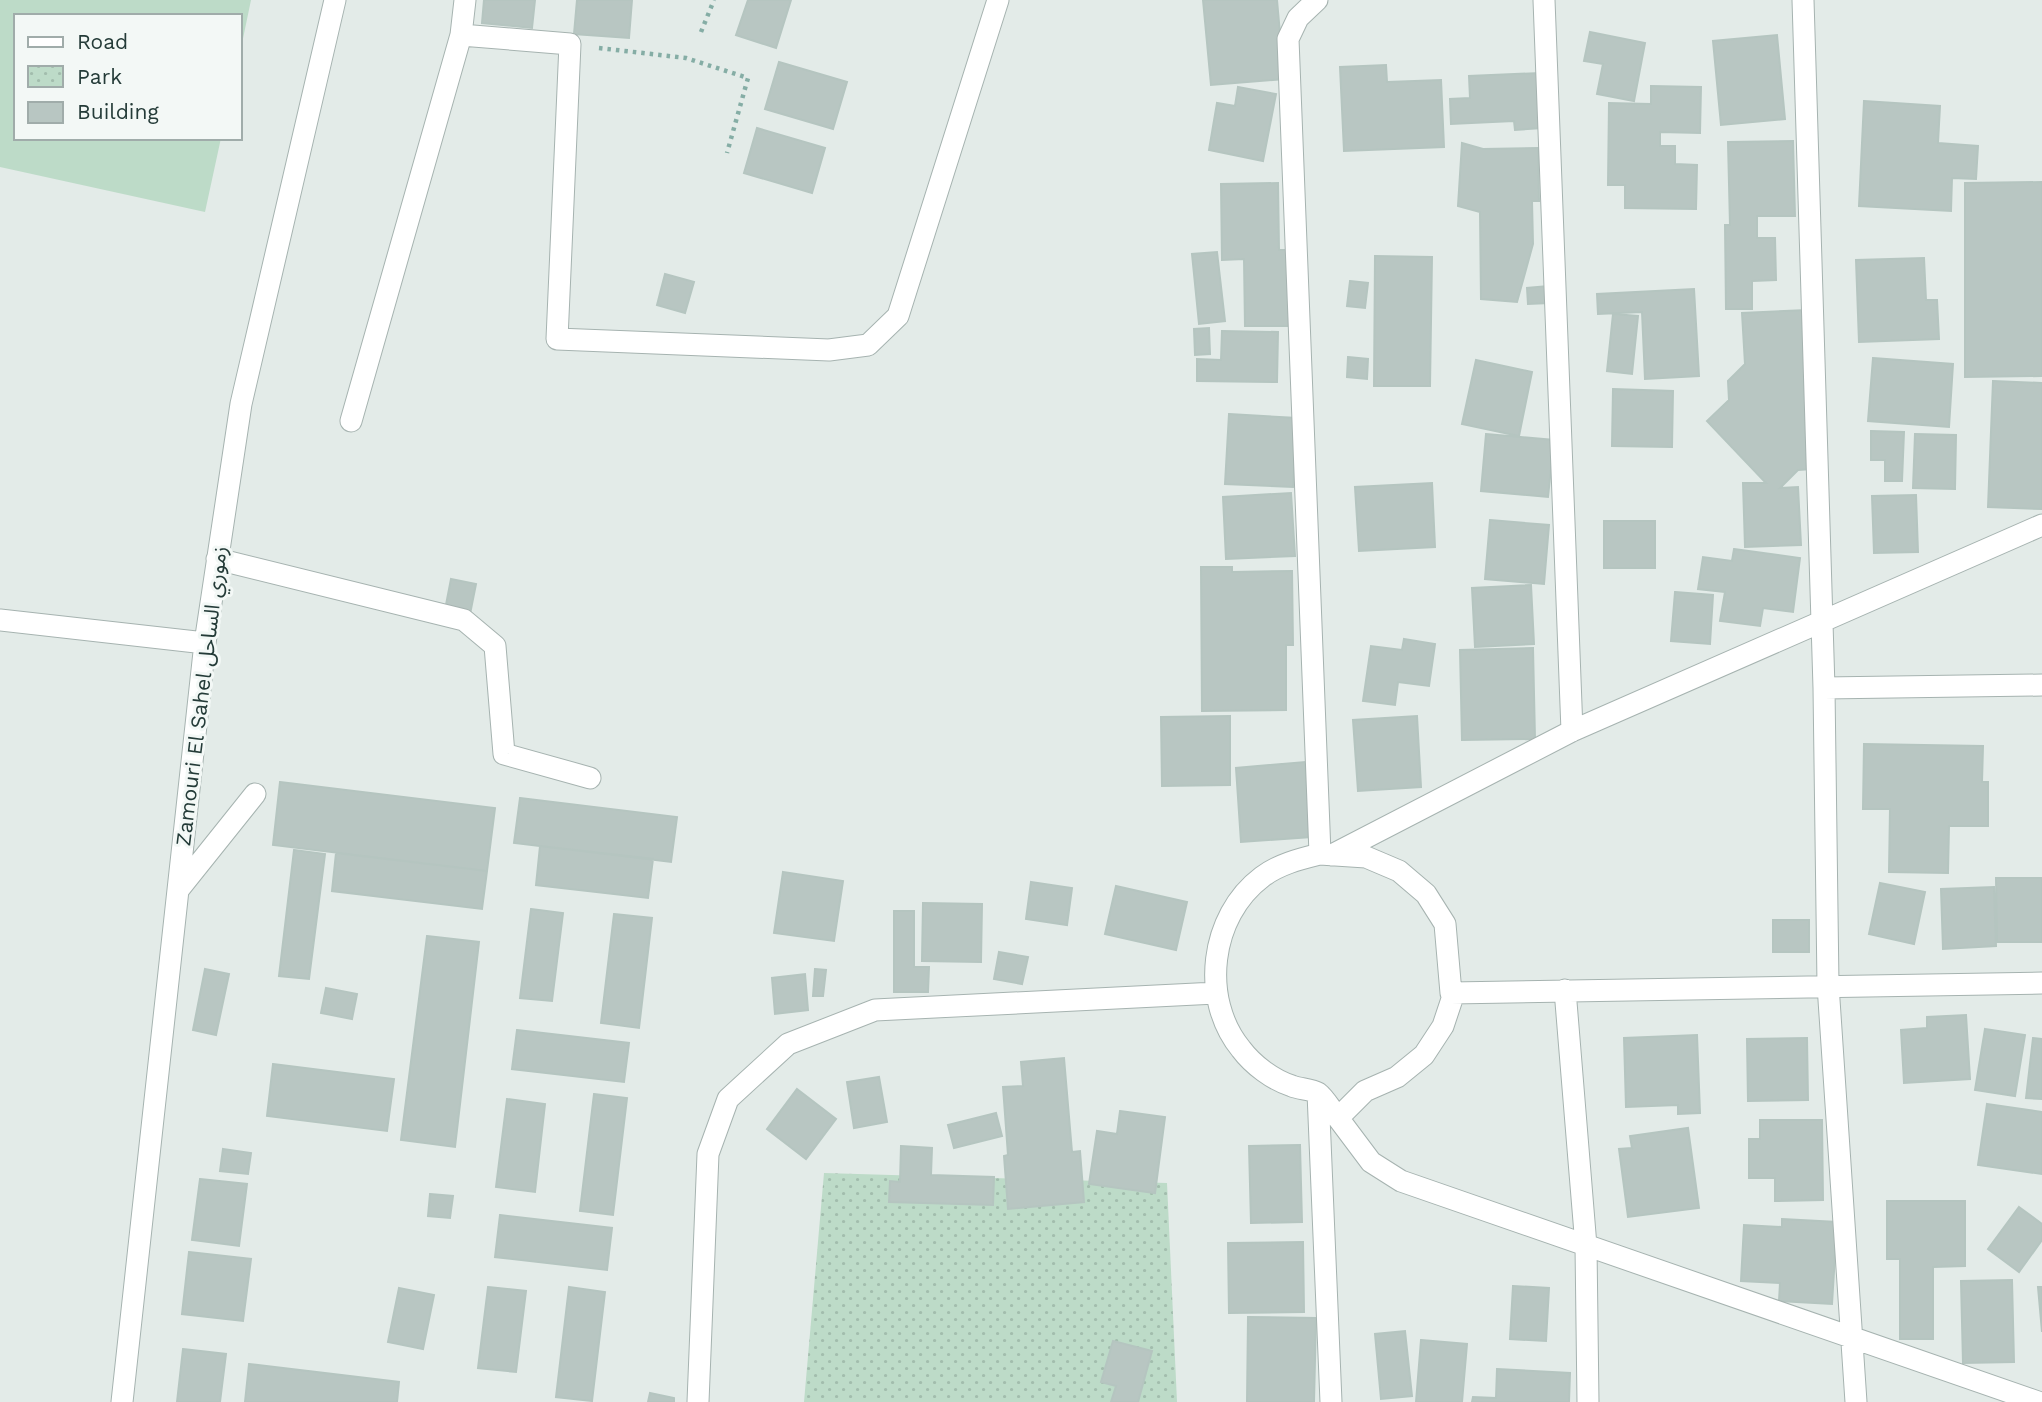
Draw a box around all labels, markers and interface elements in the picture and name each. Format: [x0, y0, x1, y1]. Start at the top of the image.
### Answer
legend [14, 14, 242, 140]
text: Road [77, 29, 128, 54]
text: Park [77, 64, 122, 89]
text: Building [77, 99, 159, 124]
street label: Zamouri El Sahel زموري الساحل [170, 545, 236, 848]

